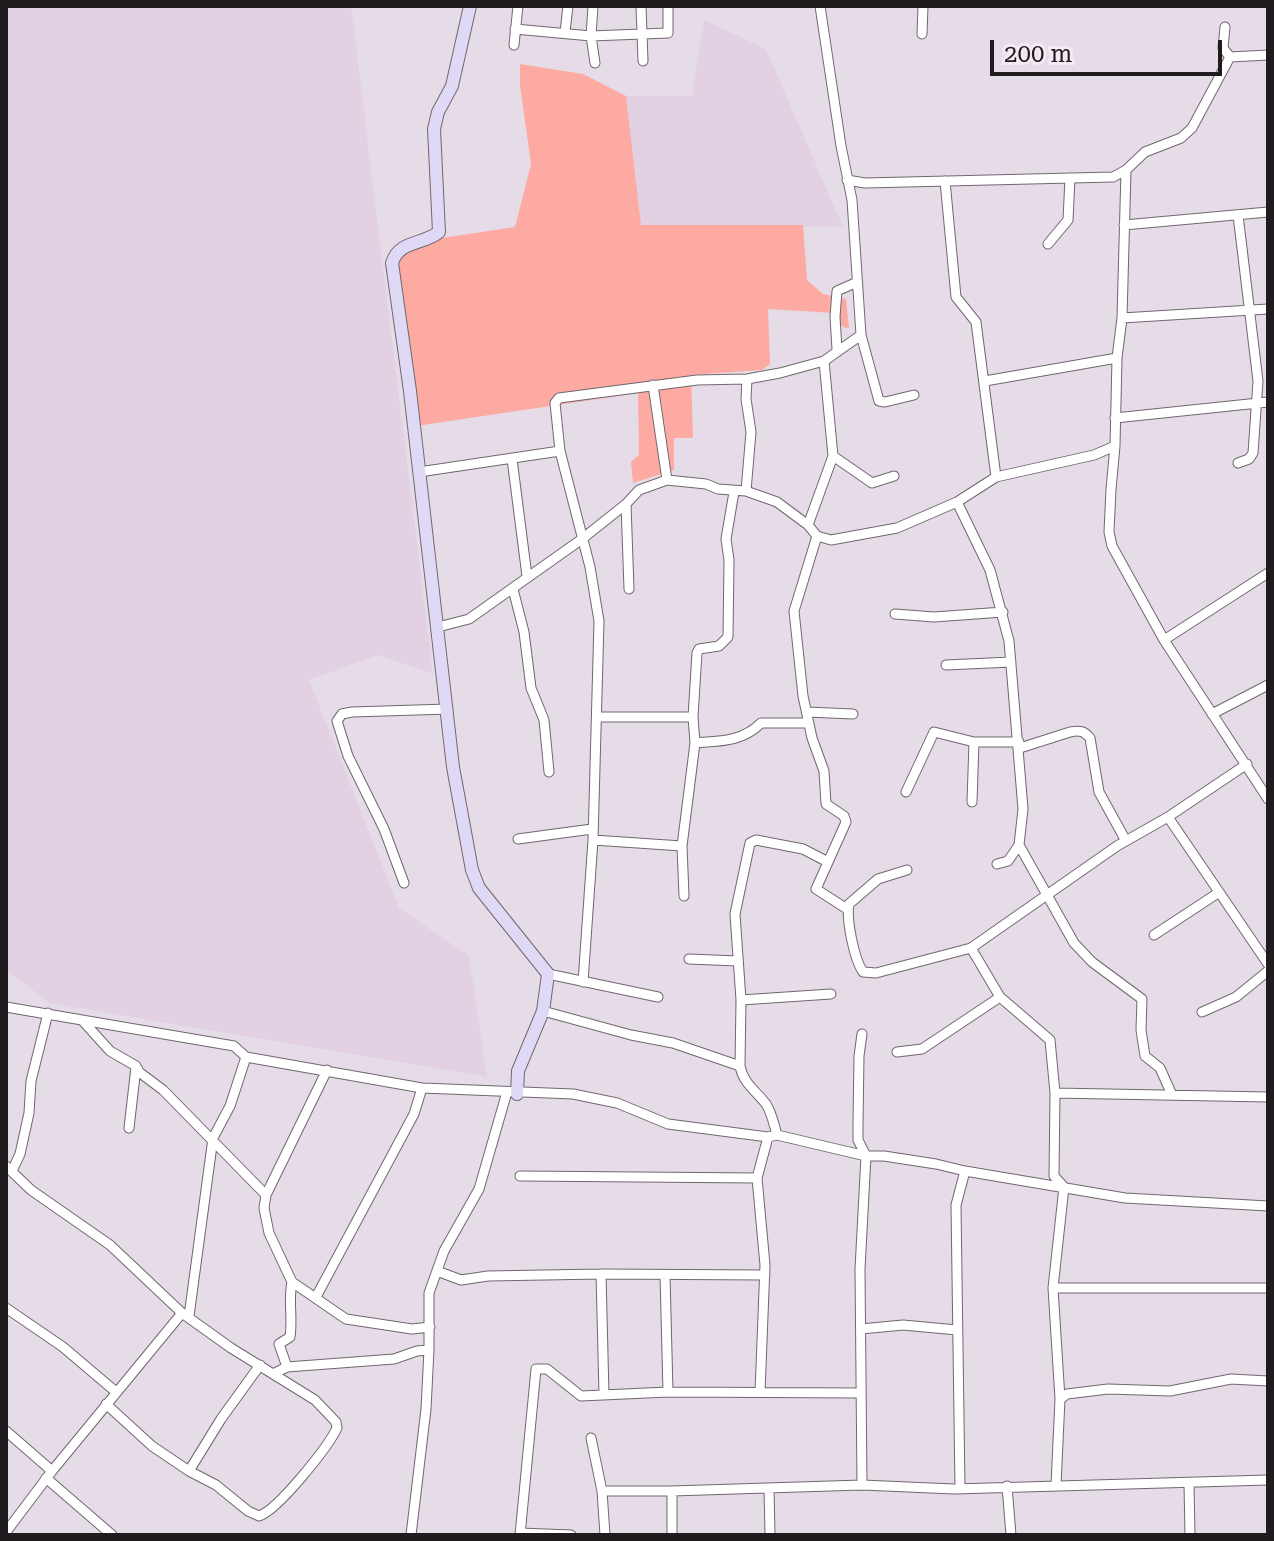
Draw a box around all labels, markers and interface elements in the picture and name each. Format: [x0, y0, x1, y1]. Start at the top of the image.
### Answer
scale bar [994, 24, 1226, 74]
text: 200 m [1004, 40, 1072, 68]

